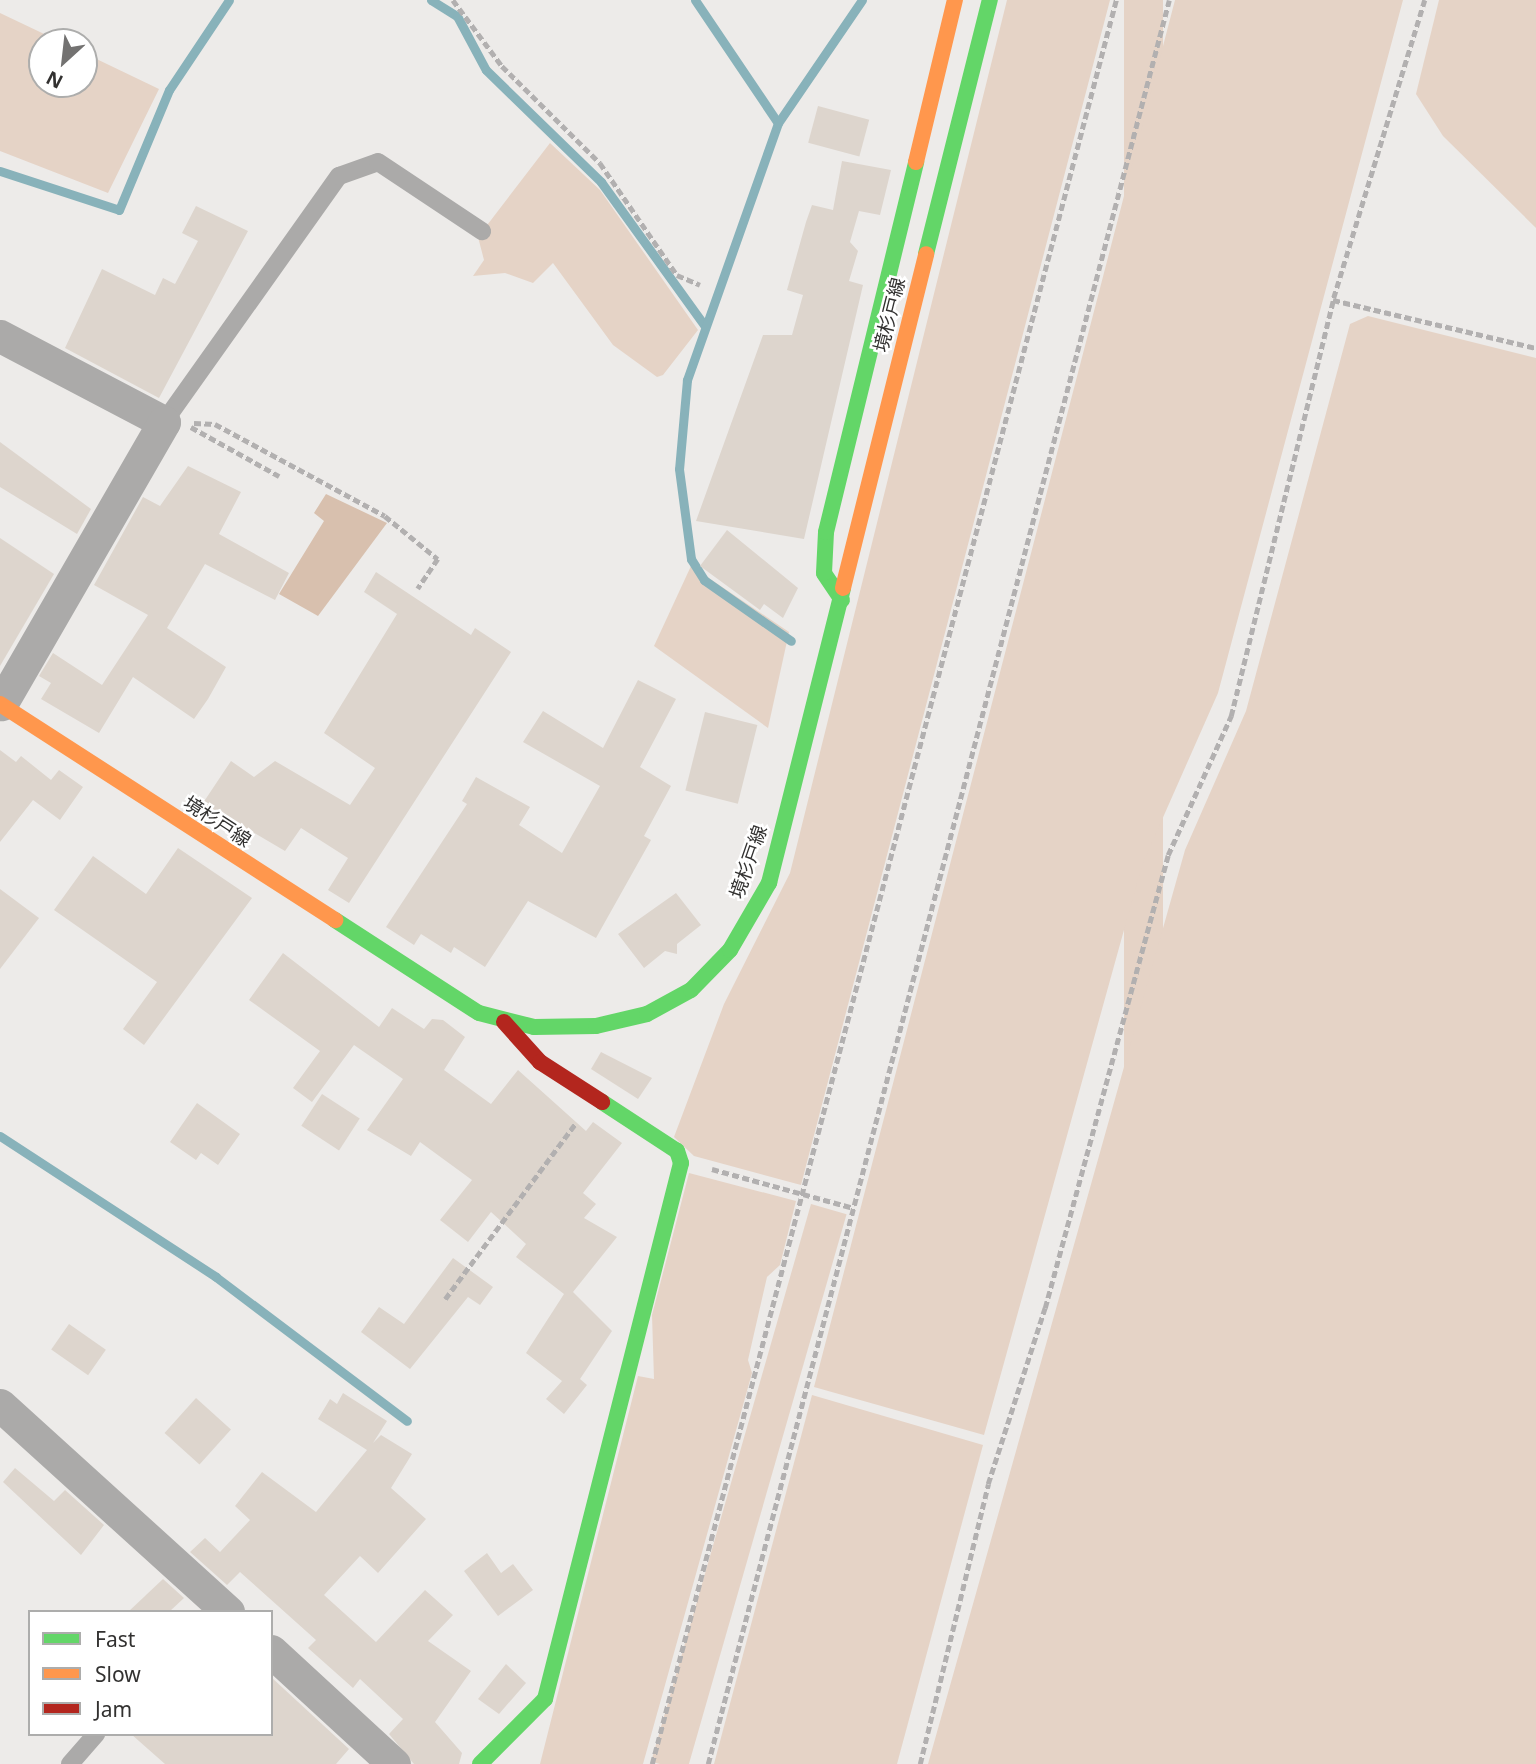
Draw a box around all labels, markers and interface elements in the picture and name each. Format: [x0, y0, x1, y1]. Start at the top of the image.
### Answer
north arrow [28, 28, 98, 98]
text: N [42, 65, 67, 95]
street label: 境杉戸線 [870, 275, 910, 355]
street label: 境杉戸線 [179, 792, 255, 852]
street label: 境杉戸線 [726, 822, 772, 902]
legend [28, 1610, 273, 1736]
text: Fast [95, 1625, 135, 1653]
text: Slow [95, 1660, 141, 1688]
text: Jam [95, 1695, 132, 1723]

